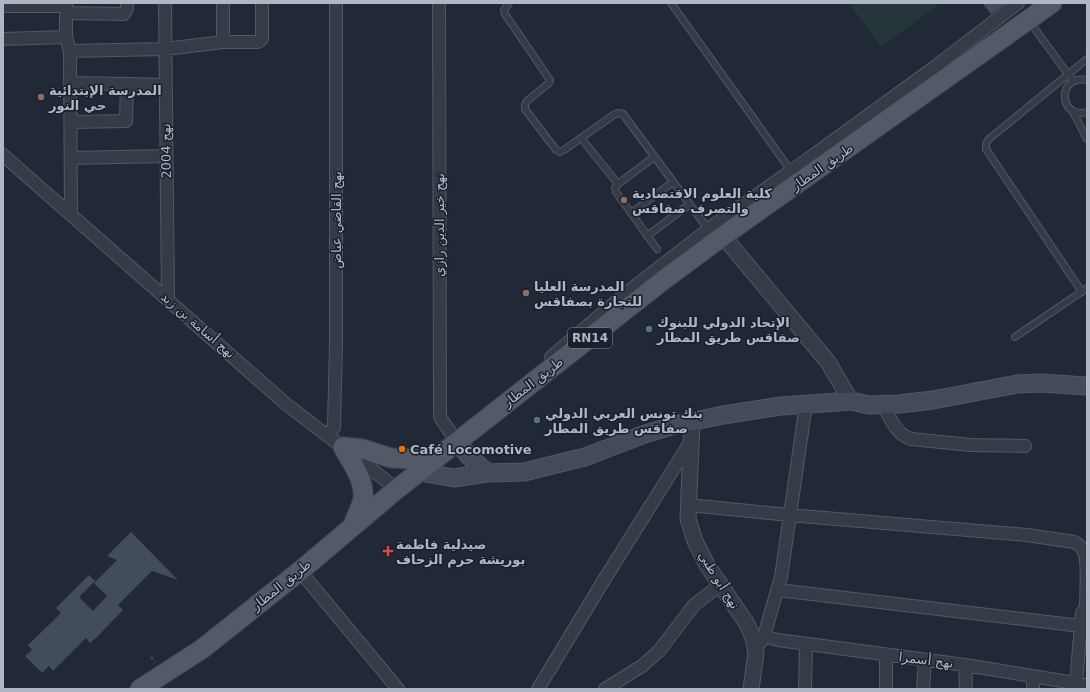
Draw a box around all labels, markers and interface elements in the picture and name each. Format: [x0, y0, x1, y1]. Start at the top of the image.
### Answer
place label: المدرسة الإبتدائية حي النور [48, 83, 162, 113]
marker: المدرسة الإبتدائية حي النور [36, 92, 46, 102]
street label: نهج 2004 [158, 123, 175, 179]
street label: طريق المطار [787, 140, 856, 195]
street label: نهج القاضي عياض [329, 171, 345, 269]
street label: نهج خير الدين رازي [432, 173, 448, 277]
place label: كلية العلوم الاقتصادية والتصرف صفاقس [632, 186, 772, 216]
marker: كلية العلوم الاقتصادية والتصرف صفاقس [619, 195, 629, 205]
place label: المدرسة العليا للتجارة بصفاقس [534, 279, 642, 309]
street label: نهج أسامة بن زيد [157, 288, 239, 362]
marker: المدرسة العليا للتجارة بصفاقس [521, 288, 531, 298]
place label: الإتحاد الدولي للبنوك صفاقس طريق المطار [656, 315, 800, 345]
marker: الإتحاد الدولي للبنوك صفاقس طريق المطار [644, 324, 654, 334]
road number: RN14 [568, 328, 612, 348]
street label: طريق المطار [499, 354, 567, 412]
place label: بنك تونس العربي الدولي صفاقس طريق المطار [544, 406, 703, 436]
marker: بنك تونس العربي الدولي صفاقس طريق المطار [532, 415, 542, 425]
place label: Café Locomotive [410, 442, 532, 457]
marker: Café Locomotive [397, 444, 407, 454]
place label: صيدلية فاطمة بوريشة حرم الزحاف [396, 537, 525, 568]
marker: صيدلية فاطمة بوريشة حرم الزحاف [383, 546, 393, 556]
street label: نهج أبو ظبي [694, 548, 744, 612]
street label: طريق المطار [247, 556, 314, 615]
street label: نهج أسمرا [898, 648, 954, 672]

